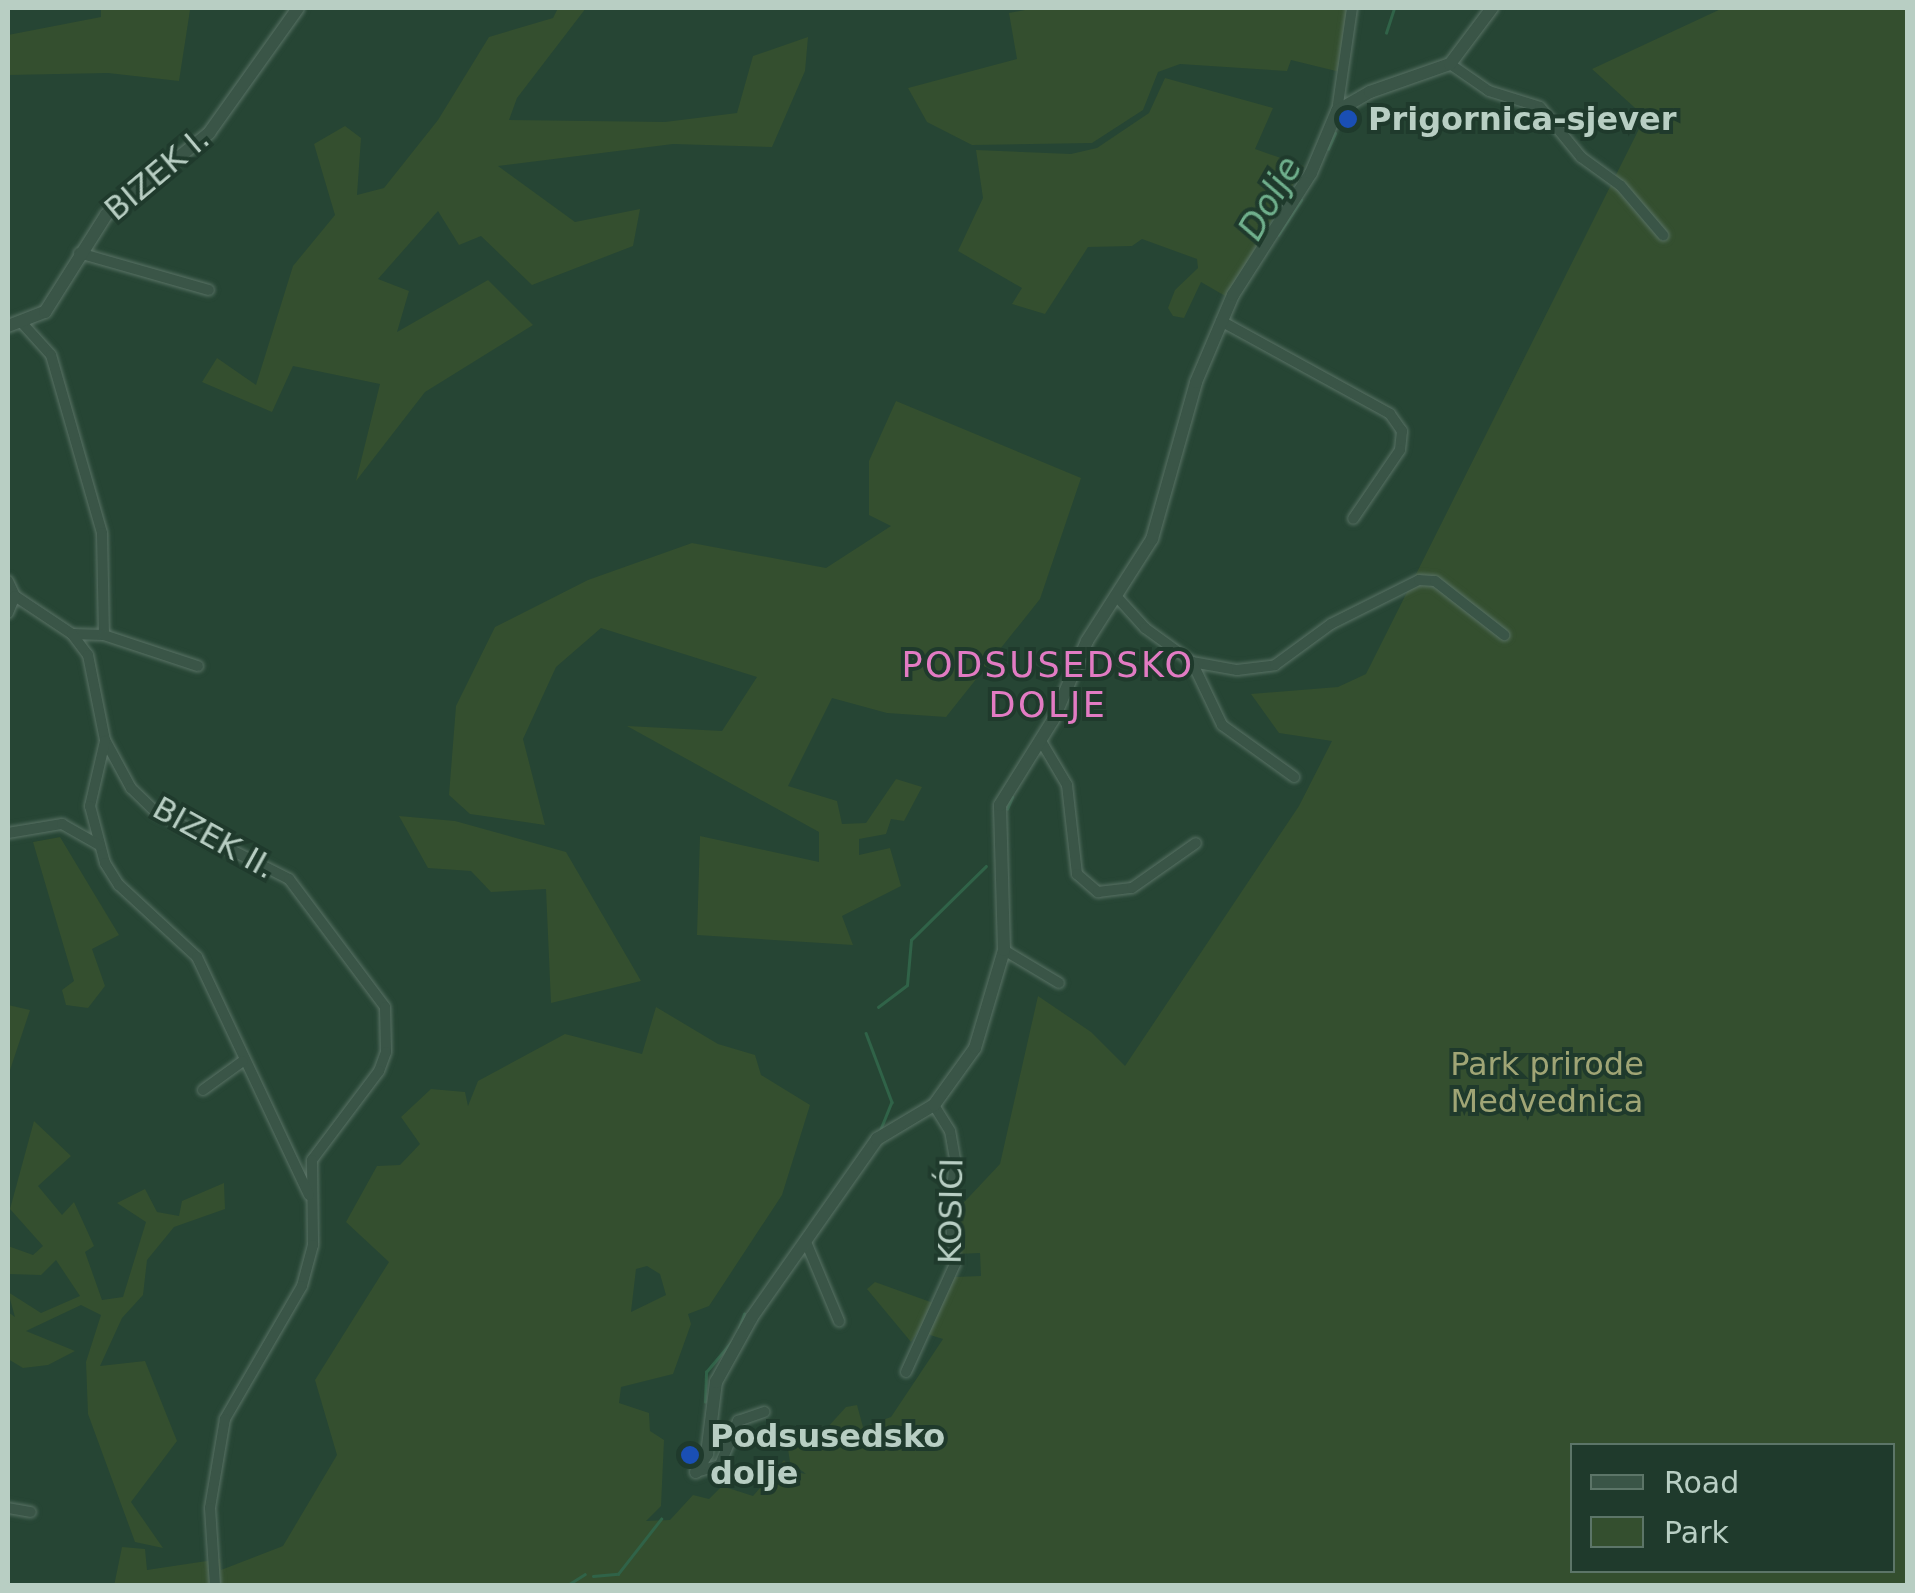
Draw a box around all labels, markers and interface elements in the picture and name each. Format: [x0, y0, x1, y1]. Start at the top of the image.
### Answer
place label: Prigornica-sjever [1368, 100, 1677, 138]
marker: Prigornica-sjever [1337, 108, 1359, 130]
street label: BIZEK I. [97, 119, 217, 229]
water label: Dolje [1229, 149, 1311, 247]
district label: PODSUSEDSKO DOLJE [901, 644, 1195, 726]
street label: BIZEK II. [146, 789, 282, 887]
park label: Park prirode Medvednica [1450, 1046, 1644, 1121]
street label: KOSIĆI [931, 1158, 971, 1264]
place label: Podsusedsko dolje [710, 1418, 945, 1493]
legend [1570, 1443, 1895, 1573]
marker: Podsusedsko dolje [679, 1444, 701, 1466]
text: Road [1664, 1465, 1739, 1500]
text: Park [1664, 1515, 1729, 1550]

